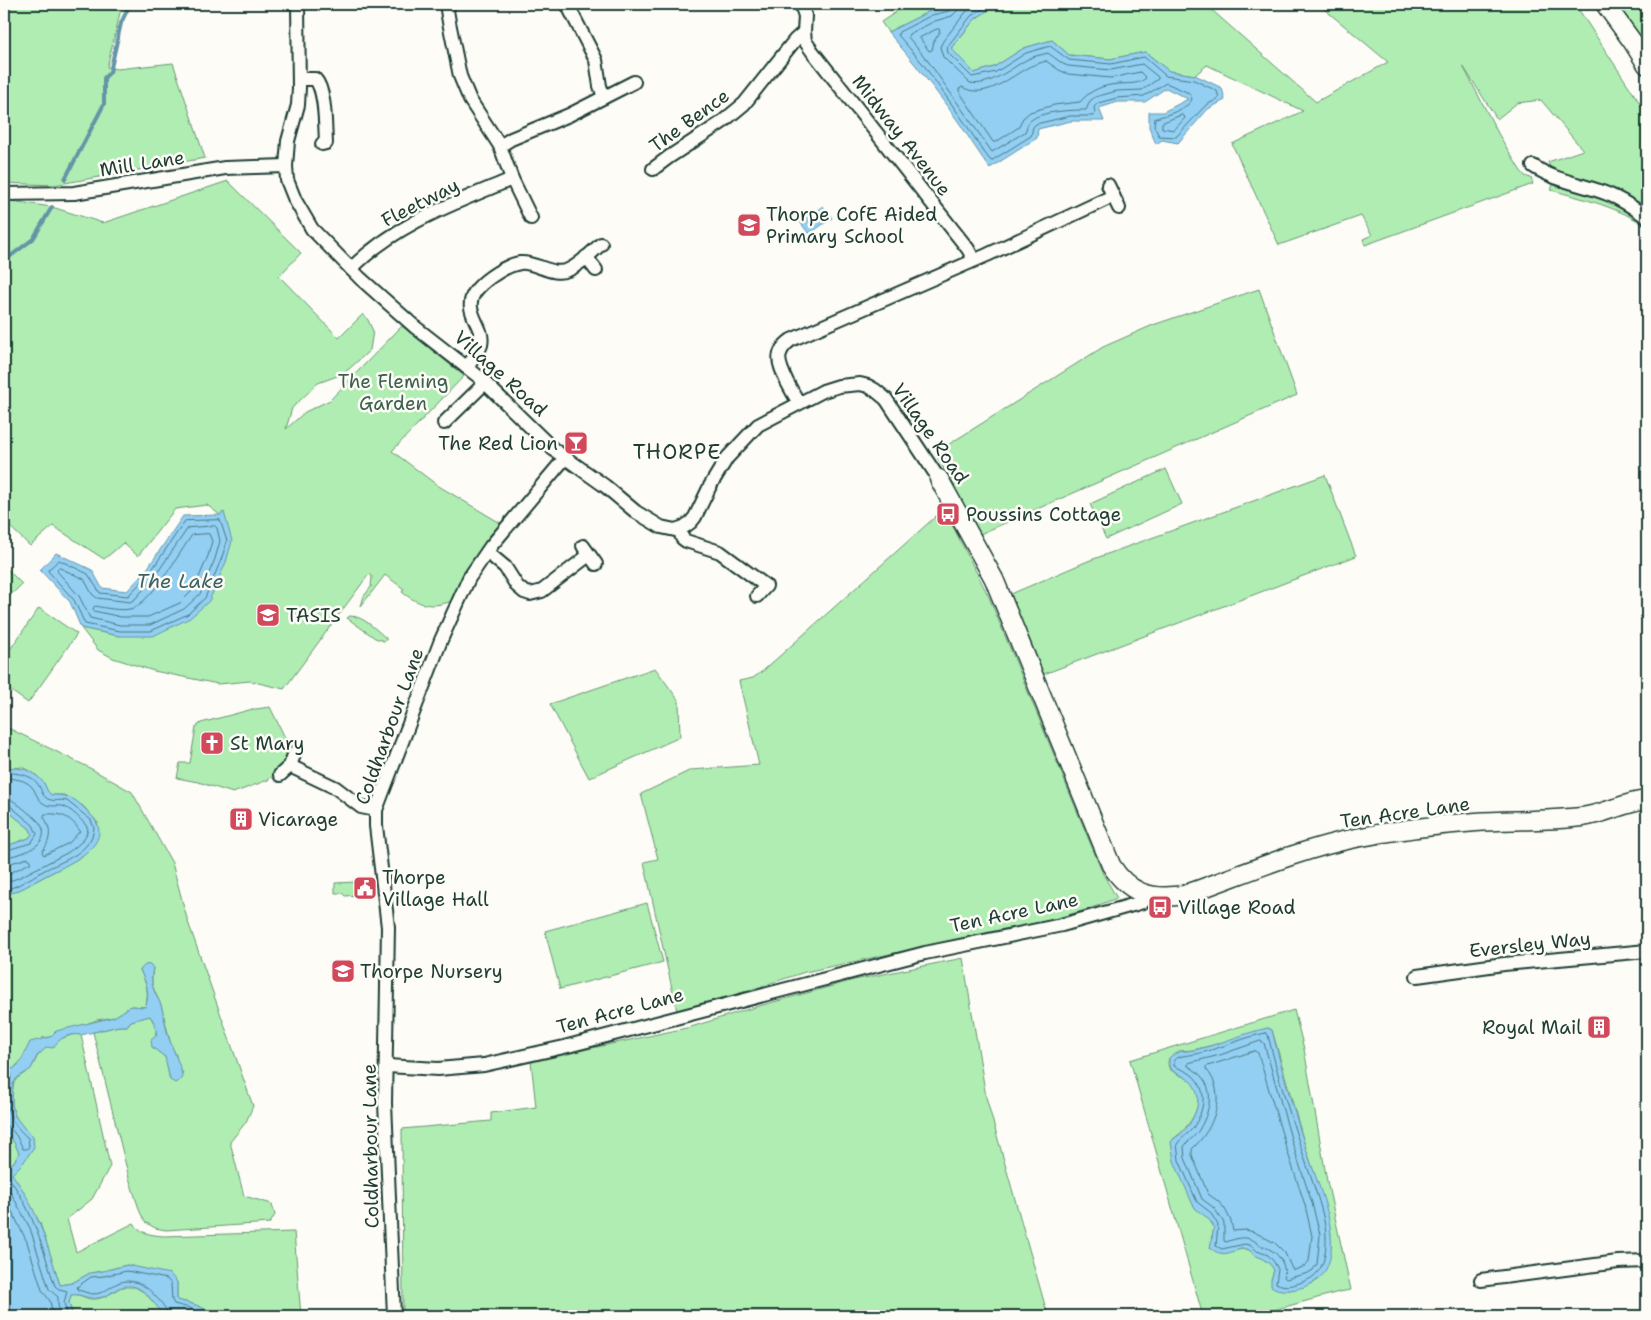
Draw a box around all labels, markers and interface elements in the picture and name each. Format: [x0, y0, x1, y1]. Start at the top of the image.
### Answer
street label: Midway Avenue [846, 70, 957, 201]
street label: The Bence [644, 83, 734, 158]
street label: Mill Lane [98, 144, 186, 183]
street label: Fleetway [377, 172, 463, 233]
place label: Thorpe CofE Aided Primary School [766, 202, 937, 249]
school or university icon: Thorpe CofE Aided Primary School [736, 212, 762, 238]
street label: Village Road [449, 325, 553, 422]
park label: The Fleming Garden [338, 369, 448, 416]
street label: Village Road [887, 378, 975, 489]
bar icon: The Red Lion [563, 430, 589, 456]
place label: The Red Lion [438, 431, 558, 456]
district label: THORPE [633, 438, 721, 466]
bus stop icon: Poussins Cottage [935, 501, 961, 527]
place label: Poussins Cottage [966, 502, 1121, 527]
water label: The Lake [136, 568, 224, 594]
school or university icon: TASIS [255, 602, 281, 628]
place label: TASIS [286, 603, 341, 628]
street label: Coldharbour Lane [350, 644, 429, 808]
church icon: St Mary [199, 730, 225, 756]
place label: St Mary [230, 731, 304, 756]
street label: Ten Acre Lane [1339, 791, 1471, 834]
building icon: Vicarage [228, 806, 254, 832]
place label: Vicarage [258, 807, 338, 832]
place label: Thorpe Village Hall [382, 865, 489, 912]
public building icon: Thorpe Village Hall [352, 875, 378, 901]
street label: Ten Acre Lane [948, 887, 1081, 938]
bus stop icon: Village Road [1147, 894, 1173, 920]
place label: Village Road [1178, 895, 1296, 920]
street label: Eversley Way [1468, 926, 1592, 963]
school or university icon: Thorpe Nursery [330, 958, 356, 984]
place label: Thorpe Nursery [360, 959, 503, 984]
street label: Ten Acre Lane [554, 982, 686, 1039]
building icon: Royal Mail [1586, 1014, 1612, 1040]
place label: Royal Mail [1482, 1015, 1582, 1040]
street label: Coldharbour Lane [357, 1063, 384, 1229]

